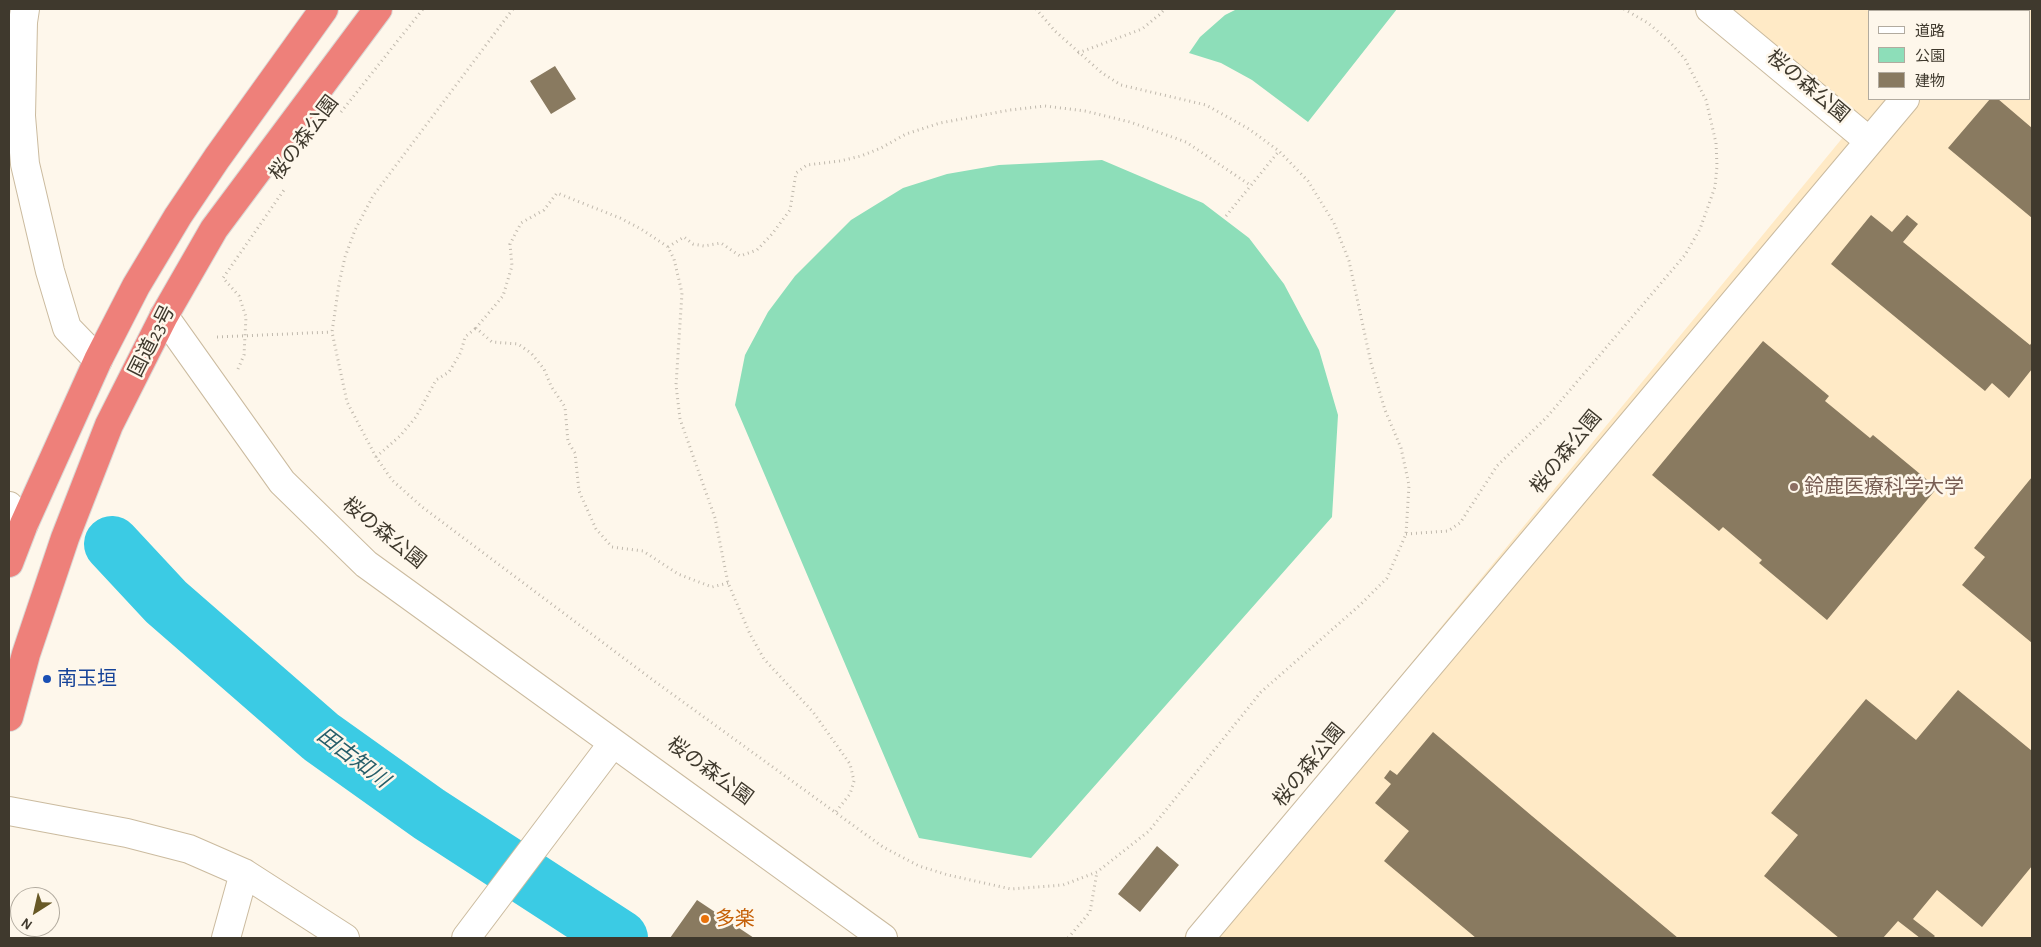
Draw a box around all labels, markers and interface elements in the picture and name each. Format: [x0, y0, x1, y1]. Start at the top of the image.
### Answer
legend [1868, 10, 2031, 100]
text: 道路 [1915, 24, 1945, 39]
street label: 桜の森公園 [1762, 45, 1854, 127]
text: 公園 [1915, 49, 1945, 64]
text: 建物 [1915, 74, 1945, 89]
street label: 桜の森公園 [264, 91, 344, 185]
street label: 国道23号 [124, 301, 180, 381]
street label: 桜の森公園 [1525, 406, 1607, 498]
place label: 鈴鹿医療科学大学 [1804, 475, 1964, 499]
marker: 鈴鹿医療科学大学 [1788, 481, 1800, 493]
street label: 桜の森公園 [338, 492, 430, 574]
place label: 南玉垣 [57, 667, 117, 691]
marker: 南玉垣 [41, 673, 53, 685]
street label: 桜の森公園 [1268, 719, 1350, 811]
water label: 田古知川 [312, 723, 394, 793]
street label: 桜の森公園 [662, 732, 758, 810]
north arrow [10, 887, 60, 937]
place label: 多楽 [715, 907, 755, 931]
marker: 多楽 [699, 913, 711, 925]
text: N [19, 915, 35, 932]

